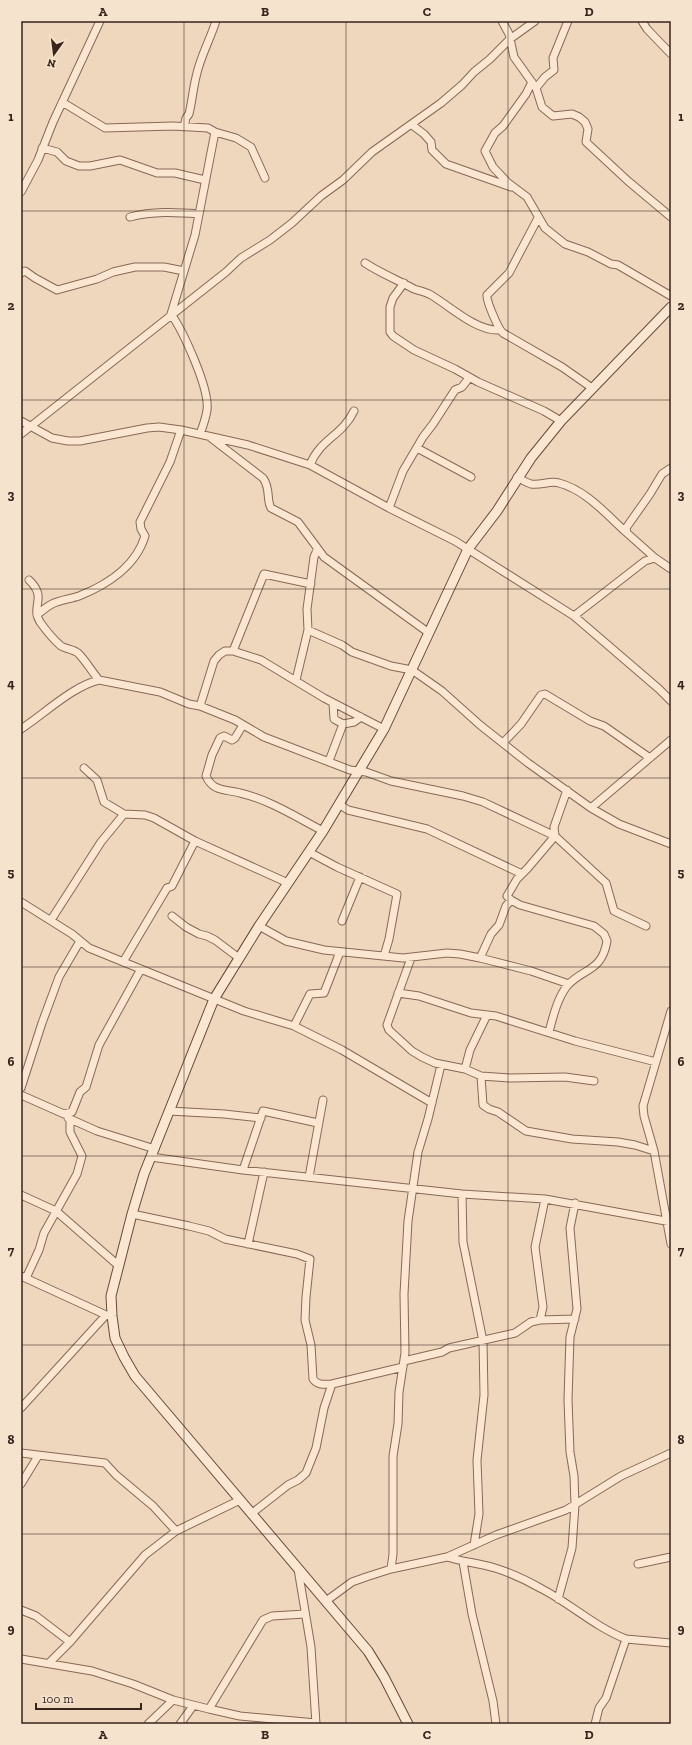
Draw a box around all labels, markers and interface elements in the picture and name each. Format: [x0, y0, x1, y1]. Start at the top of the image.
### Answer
text: A [99, 4, 108, 19]
text: B [261, 4, 269, 19]
text: C [423, 4, 431, 19]
text: D [584, 4, 594, 19]
north arrow [34, 34, 74, 74]
text: N [45, 56, 57, 71]
text: 1 [8, 109, 14, 124]
text: 1 [678, 109, 684, 124]
text: 2 [8, 298, 15, 313]
text: 2 [678, 298, 685, 313]
text: 3 [8, 487, 15, 502]
text: 3 [678, 487, 685, 502]
text: 4 [7, 676, 15, 691]
text: 4 [677, 676, 685, 691]
text: 5 [8, 865, 15, 880]
text: 5 [678, 865, 685, 880]
text: 6 [8, 1054, 15, 1069]
text: 6 [678, 1054, 685, 1069]
text: 7 [8, 1243, 15, 1258]
text: 7 [678, 1243, 685, 1258]
text: 8 [7, 1432, 15, 1447]
text: 8 [677, 1432, 685, 1447]
text: 9 [8, 1621, 15, 1636]
text: 9 [678, 1621, 685, 1636]
scale bar [36, 1685, 141, 1711]
text: 100 m [42, 1692, 74, 1706]
text: A [99, 1727, 108, 1742]
text: B [261, 1727, 269, 1742]
text: C [423, 1727, 431, 1742]
text: D [584, 1727, 594, 1742]

